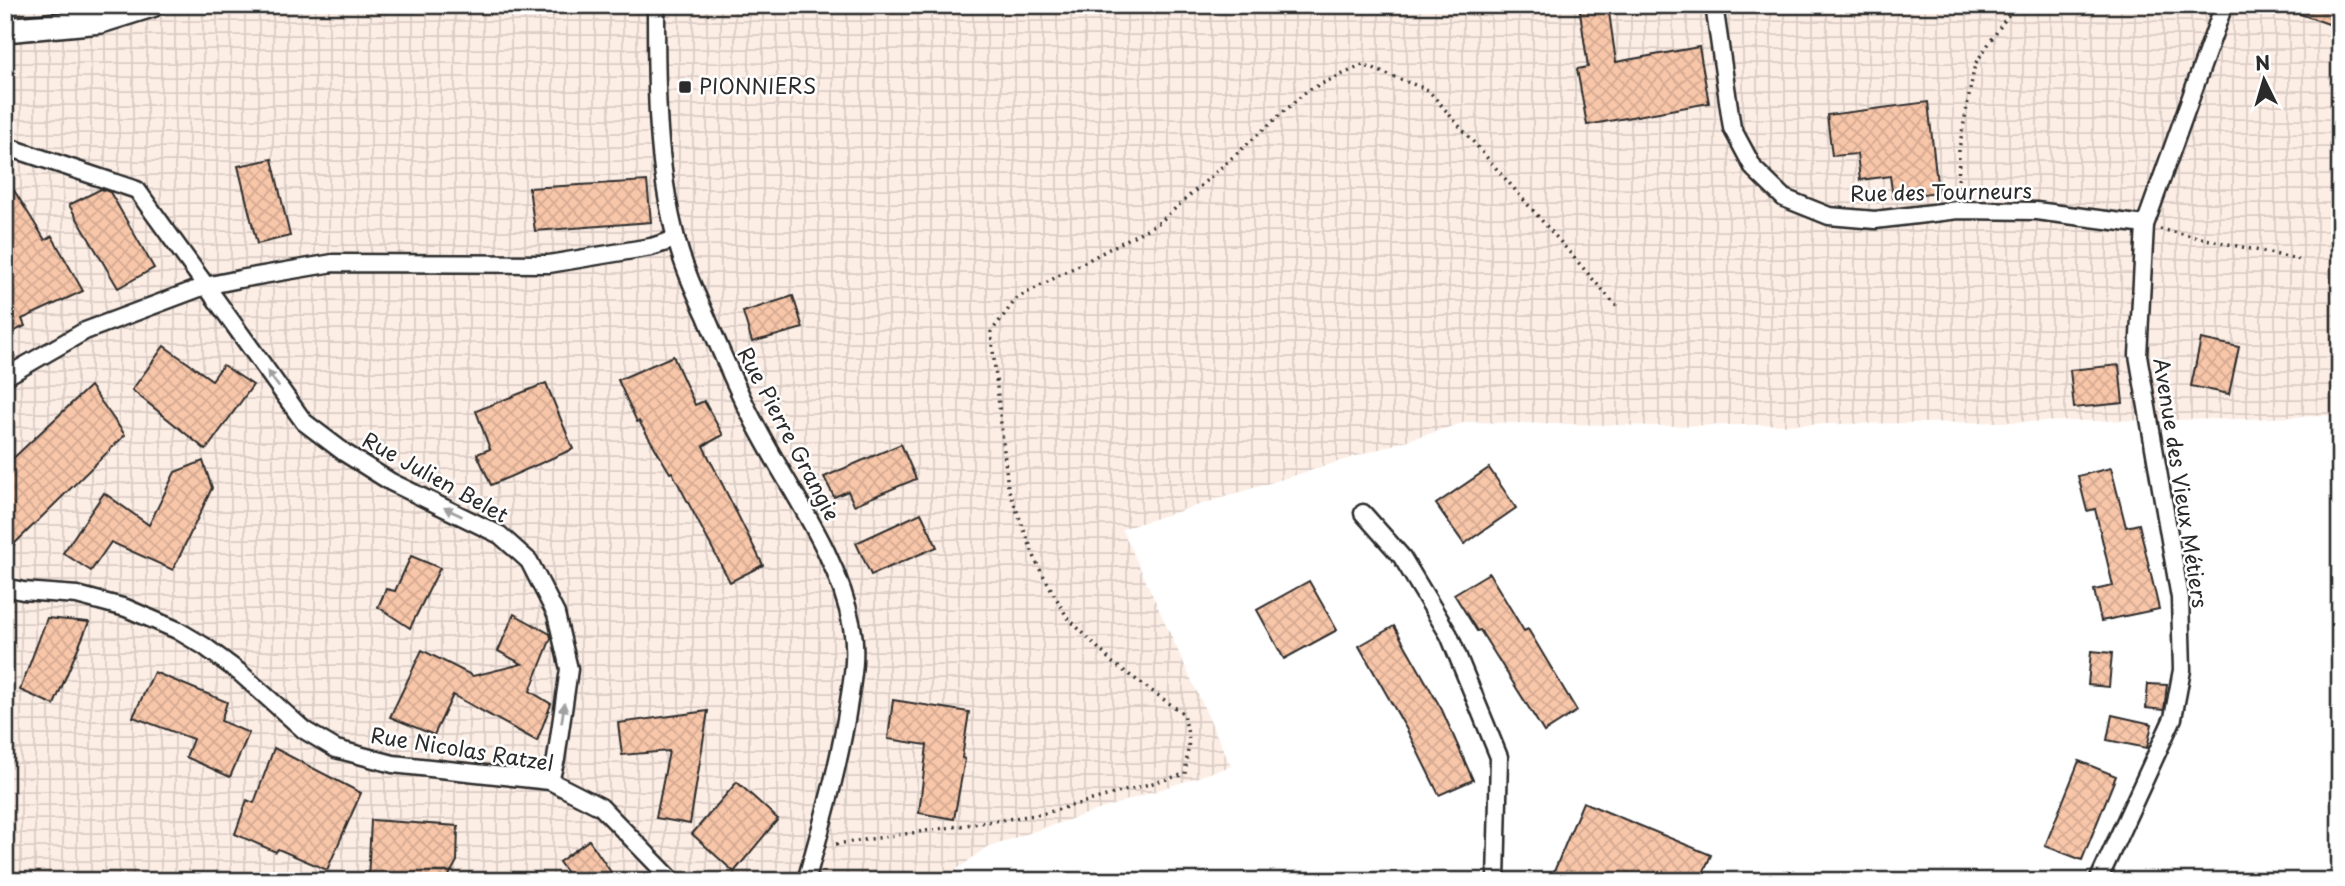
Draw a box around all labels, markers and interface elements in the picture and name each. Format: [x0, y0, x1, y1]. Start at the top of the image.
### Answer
north arrow [2230, 46, 2300, 116]
text: N [2254, 47, 2271, 77]
place label: PIONNIERS [699, 69, 816, 101]
marker: PIONNIERS [677, 79, 693, 95]
street label: Rue des Tourneurs [1850, 173, 2032, 209]
street label: Rue Pierre Grangie [731, 341, 849, 525]
street label: Avenue des Vieux Métiers [2146, 355, 2218, 610]
one-way arrow [266, 370, 280, 388]
street label: Rue Julien Belet [357, 423, 515, 530]
one-way arrow [443, 506, 463, 517]
one-way arrow [557, 702, 568, 724]
street label: Rue Nicolas Ratzel [369, 718, 556, 778]

